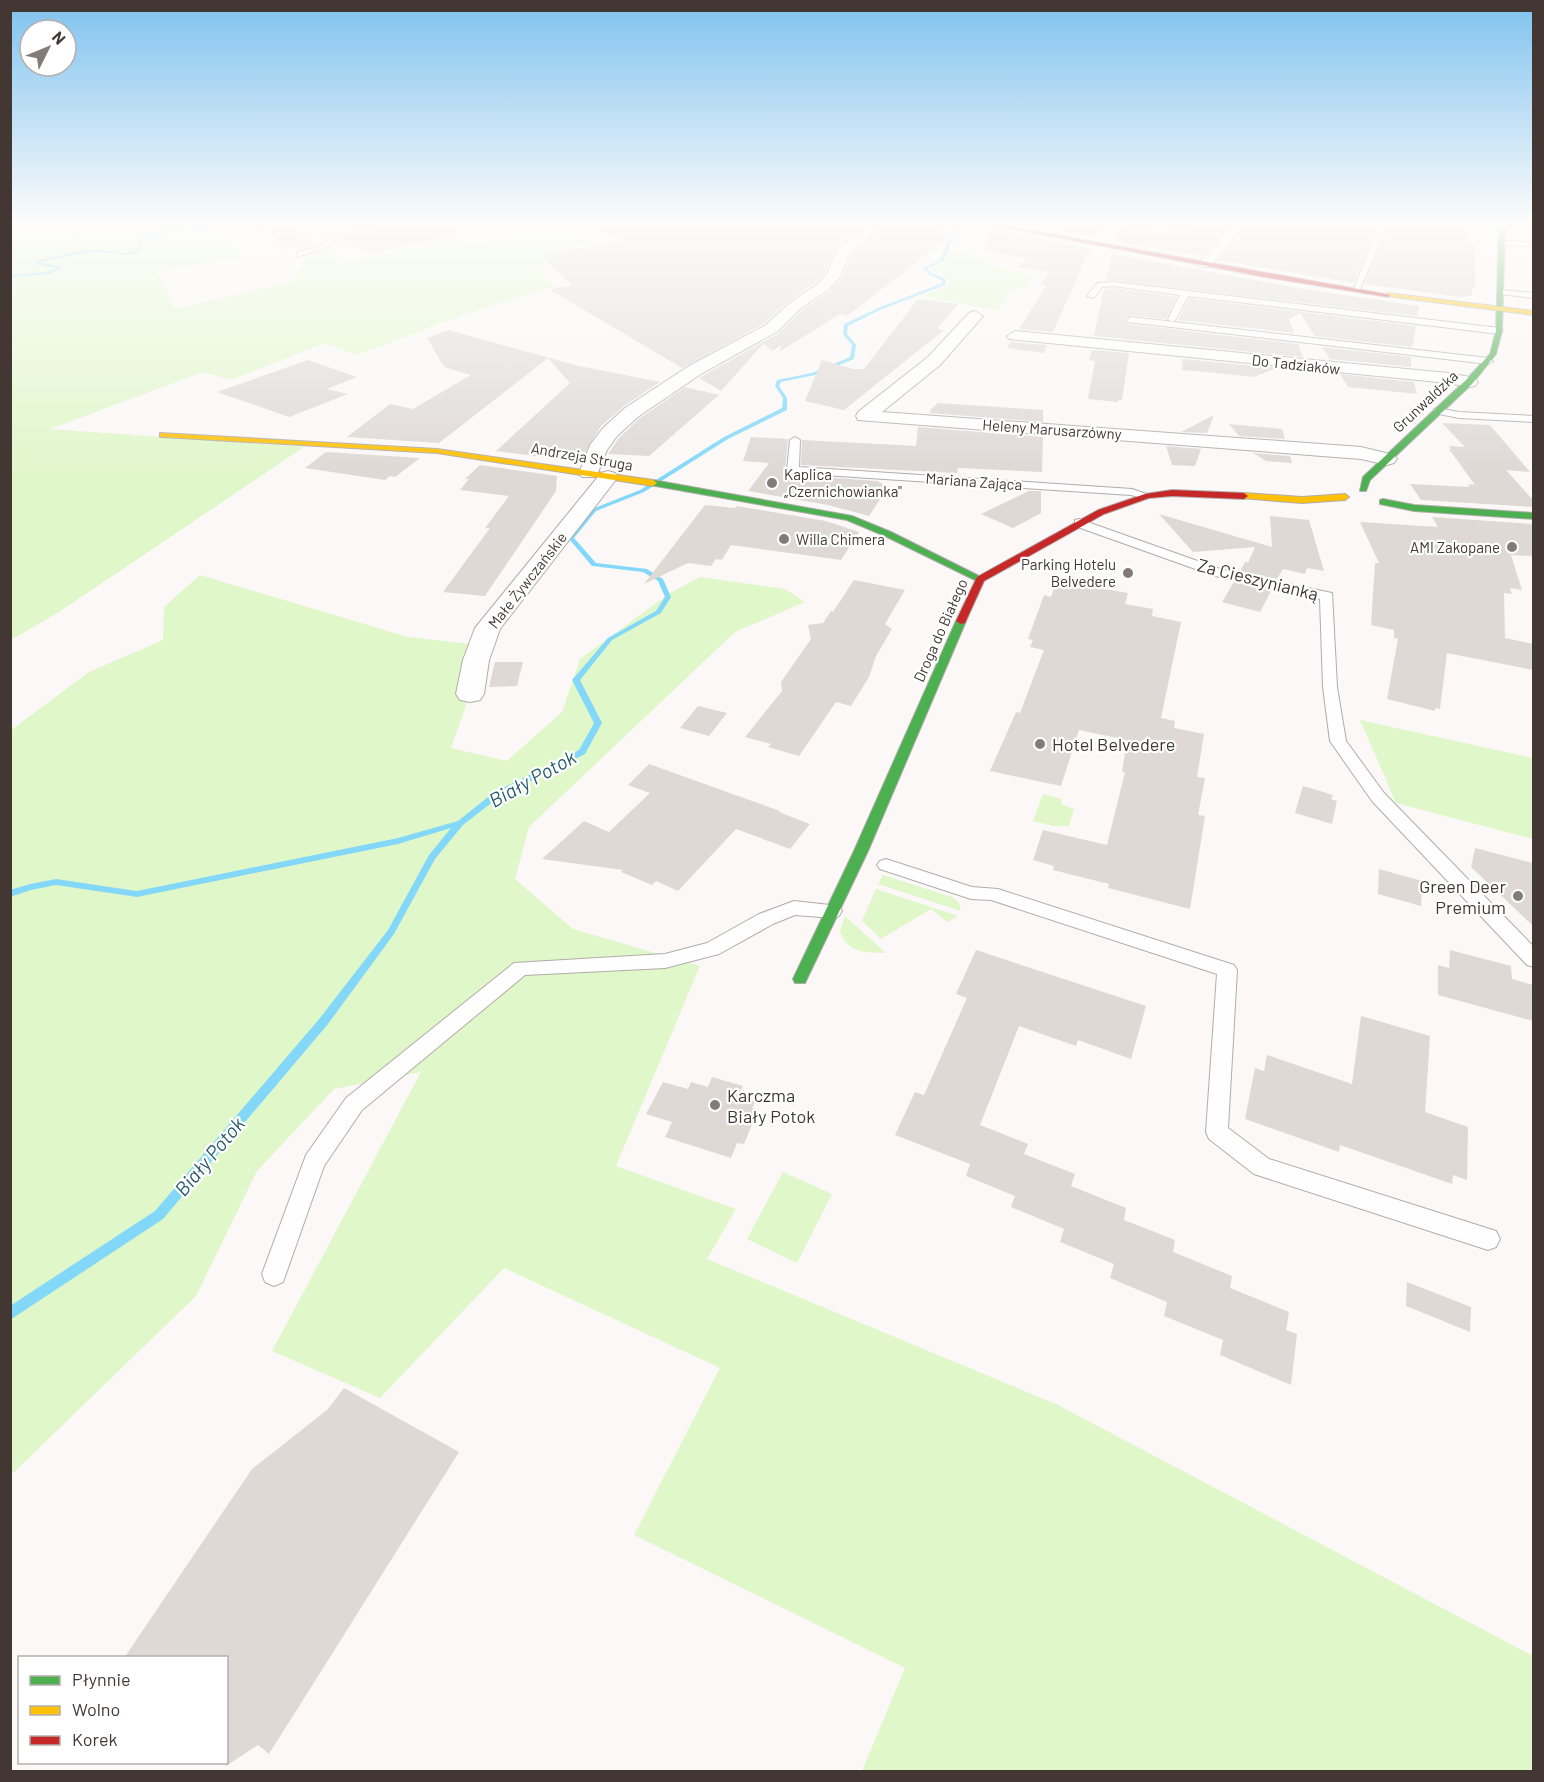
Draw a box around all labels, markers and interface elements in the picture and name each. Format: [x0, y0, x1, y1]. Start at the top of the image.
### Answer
north arrow [18, 18, 78, 78]
text: N [49, 27, 70, 48]
street label: Do Tadziaków [1251, 350, 1341, 378]
street label: Grunwaldzka [1389, 366, 1461, 436]
street label: Heleny Marusarzówny [982, 415, 1122, 443]
street label: Andrzeja Struga [530, 438, 634, 474]
place label: Kaplica „Czernichowianka" [784, 465, 902, 500]
street label: Mariana Zająca [925, 469, 1023, 493]
marker: Kaplica „Czernichowianka" [765, 476, 779, 490]
street label: Małe Żywczańskie [484, 528, 570, 632]
place label: Willa Chimera [796, 530, 885, 548]
marker: Willa Chimera [777, 532, 791, 546]
place label: AMI Zakopane [1410, 538, 1500, 556]
marker: AMI Zakopane [1505, 540, 1519, 554]
street label: Za Cieszynianką [1195, 553, 1321, 605]
place label: Parking Hotelu Belvedere [1021, 555, 1116, 590]
marker: Parking Hotelu Belvedere [1121, 566, 1135, 580]
street label: Droga do Białego [909, 576, 971, 684]
place label: Hotel Belvedere [1052, 733, 1175, 755]
marker: Hotel Belvedere [1033, 737, 1047, 751]
water label: Biały Potok [484, 744, 580, 812]
place label: Green Deer Premium [1419, 875, 1506, 918]
marker: Green Deer Premium [1511, 889, 1525, 903]
place label: Karczma Biały Potok [727, 1084, 815, 1127]
marker: Karczma Biały Potok [708, 1098, 722, 1112]
water label: Biały Potok [169, 1111, 249, 1200]
legend [18, 1656, 228, 1764]
text: Płynnie [72, 1668, 131, 1690]
text: Wolno [72, 1698, 120, 1720]
text: Korek [72, 1728, 118, 1750]

